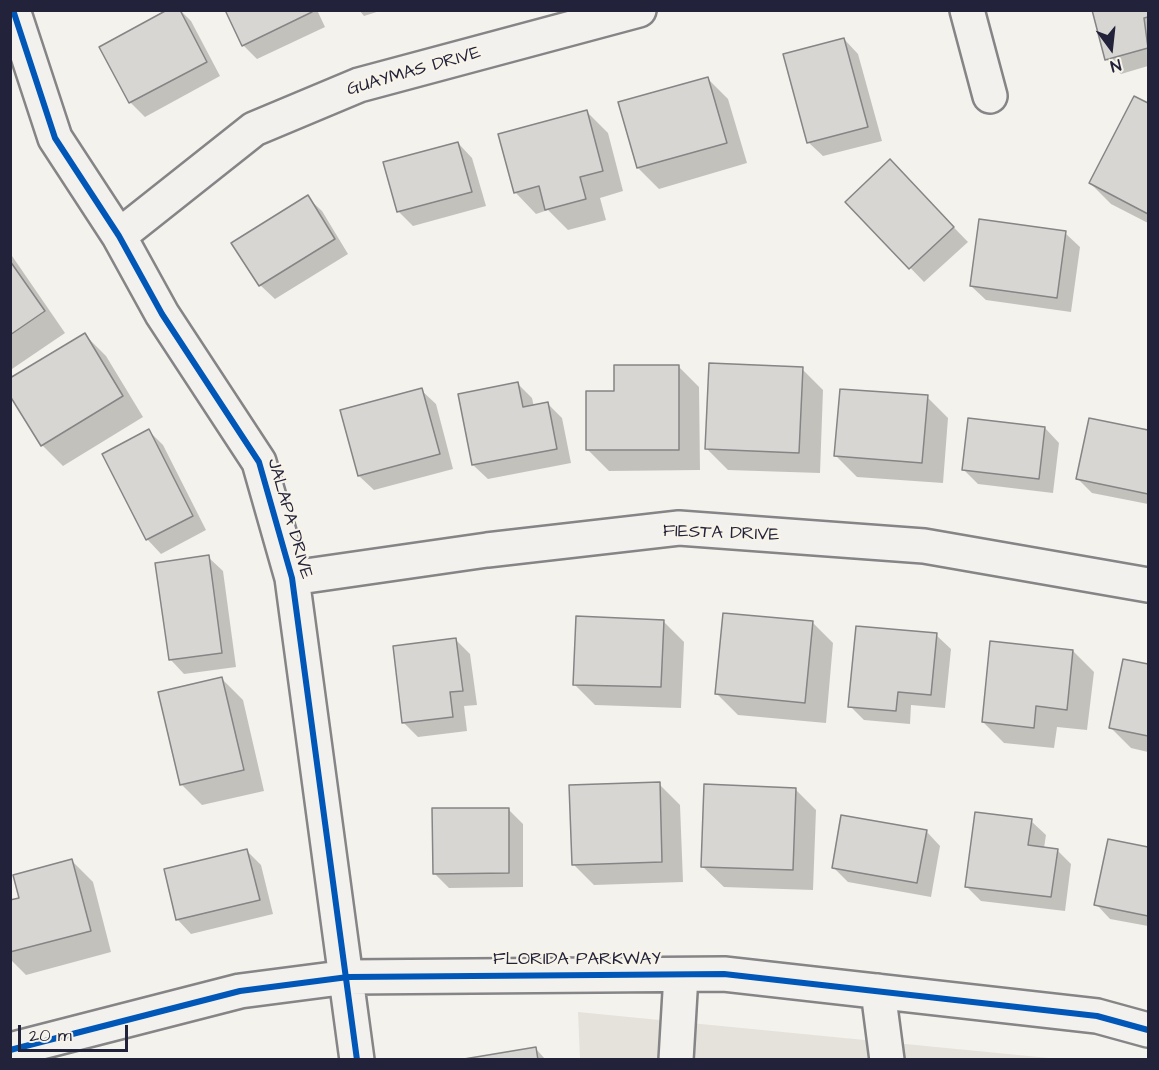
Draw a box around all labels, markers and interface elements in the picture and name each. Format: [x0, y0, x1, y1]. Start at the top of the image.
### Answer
north arrow [1081, 18, 1141, 78]
street label: GUAYMAS DRIVE [345, 43, 483, 101]
text: N [1108, 53, 1123, 77]
street label: JALAPA DRIVE [261, 456, 317, 582]
street label: FIESTA DRIVE [662, 521, 780, 547]
street label: FLORIDA PARKWAY [493, 949, 661, 971]
scale bar [21, 1013, 130, 1051]
text: 20 m [29, 1023, 72, 1048]

